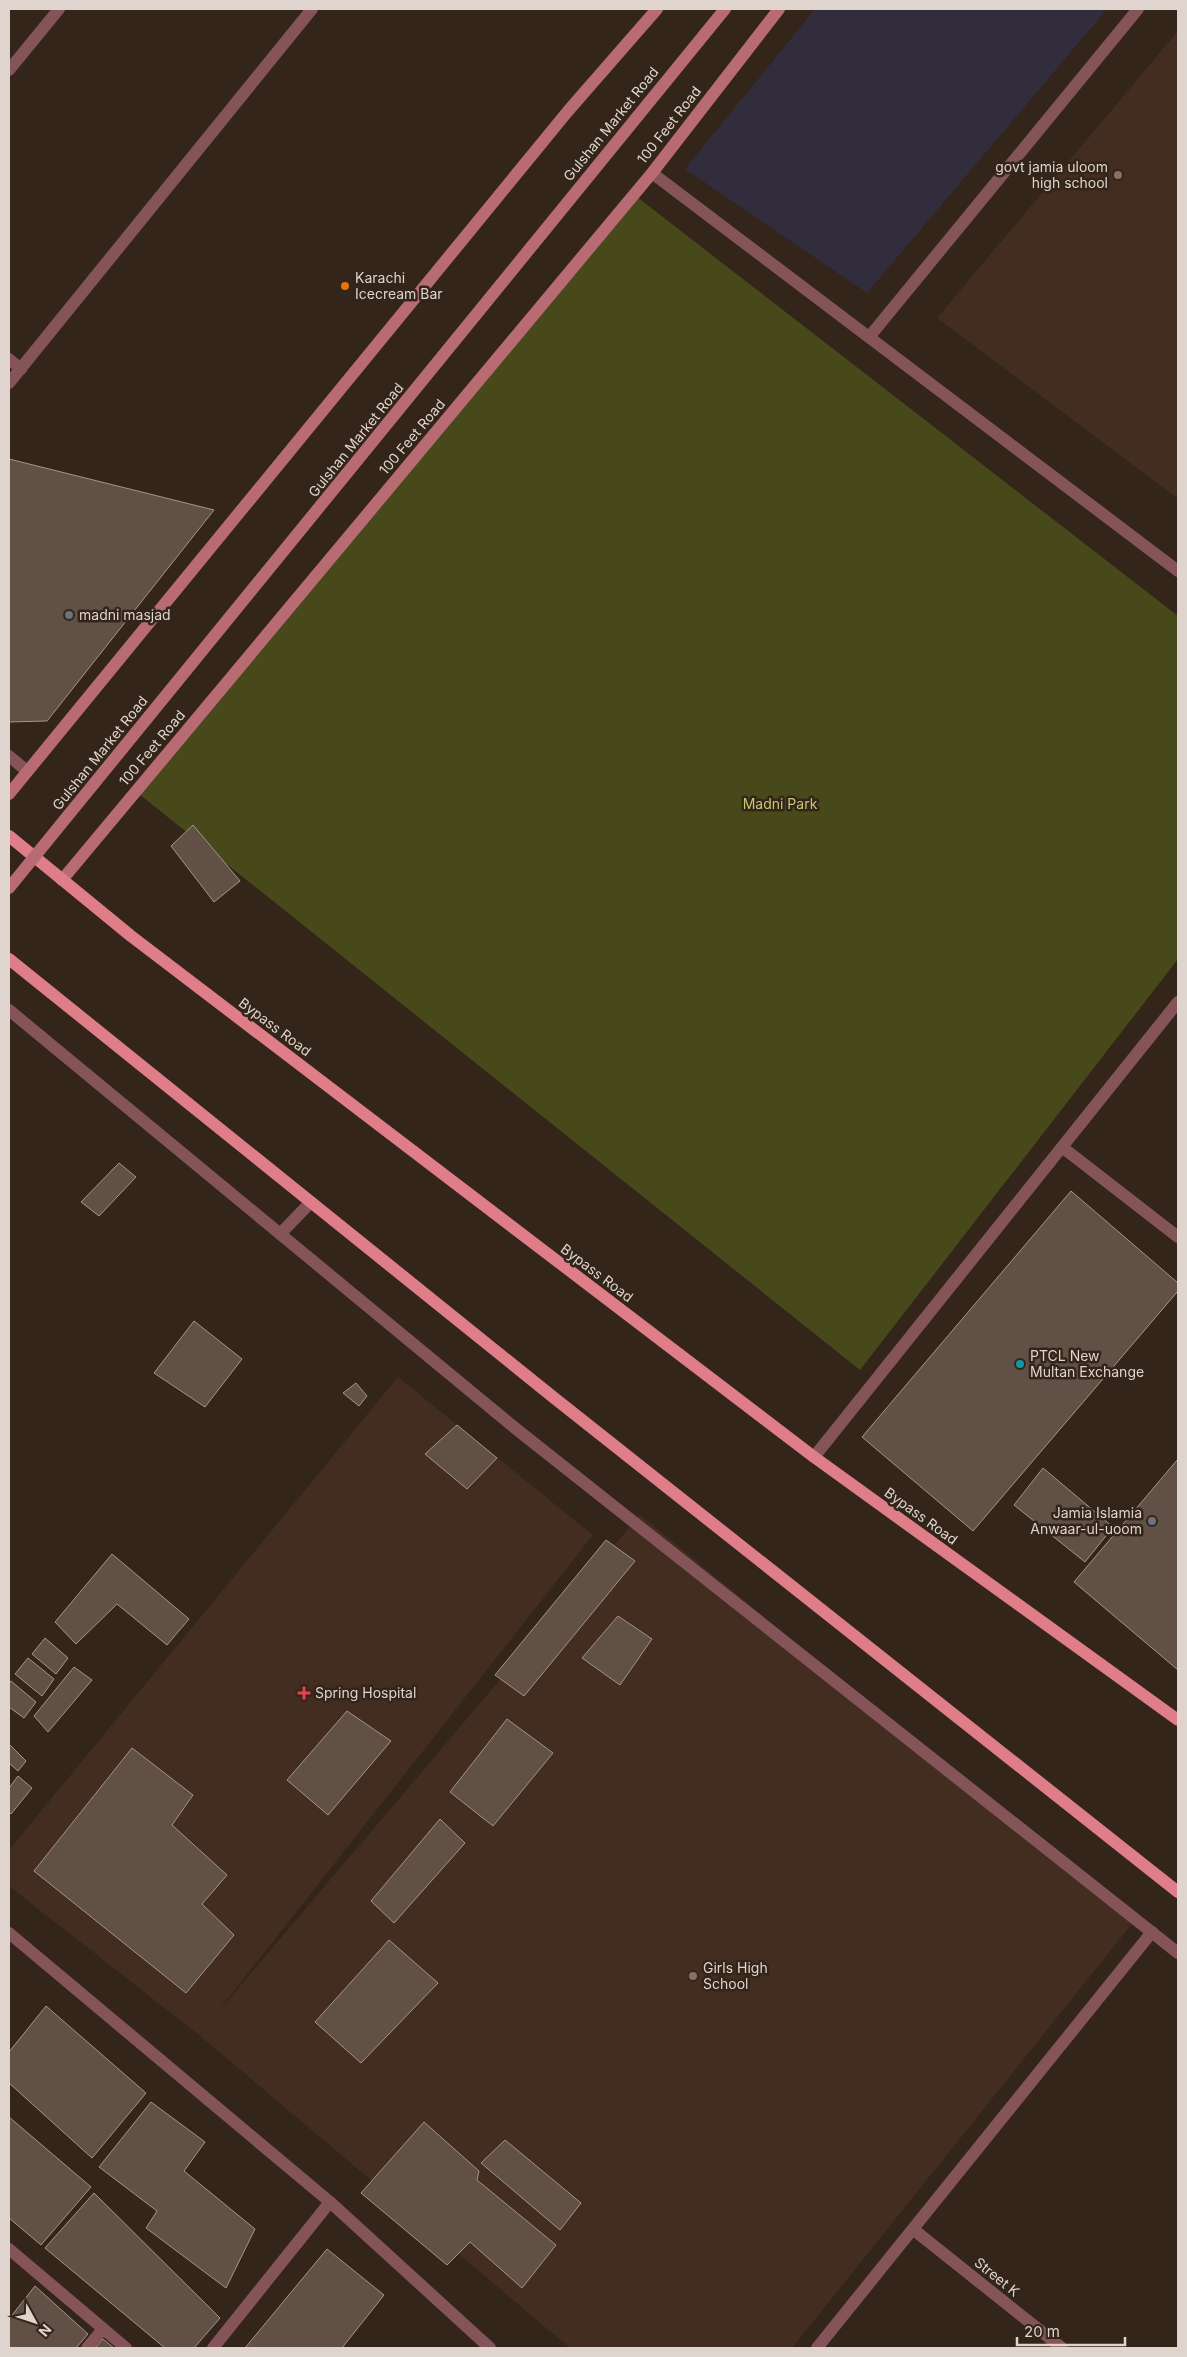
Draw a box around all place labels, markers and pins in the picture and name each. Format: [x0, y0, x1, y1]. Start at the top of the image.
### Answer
place label: govt jamia uloom high school [995, 158, 1108, 191]
marker: govt jamia uloom high school [1112, 169, 1124, 181]
place label: Karachi Icecream Bar [355, 269, 443, 302]
marker: Karachi Icecream Bar [339, 280, 351, 292]
place label: madni masjad [79, 606, 171, 623]
marker: madni masjad [63, 609, 75, 621]
place label: PTCL New Multan Exchange [1030, 1347, 1144, 1380]
marker: PTCL New Multan Exchange [1014, 1358, 1026, 1370]
place label: Jamia Islamia Anwaar-ul-uoom [1030, 1504, 1142, 1537]
marker: Jamia Islamia Anwaar-ul-uoom [1146, 1515, 1158, 1527]
place label: Spring Hospital [315, 1684, 416, 1701]
marker: Spring Hospital [297, 1686, 311, 1700]
place label: Girls High School [703, 1959, 768, 1992]
marker: Girls High School [687, 1970, 699, 1982]

